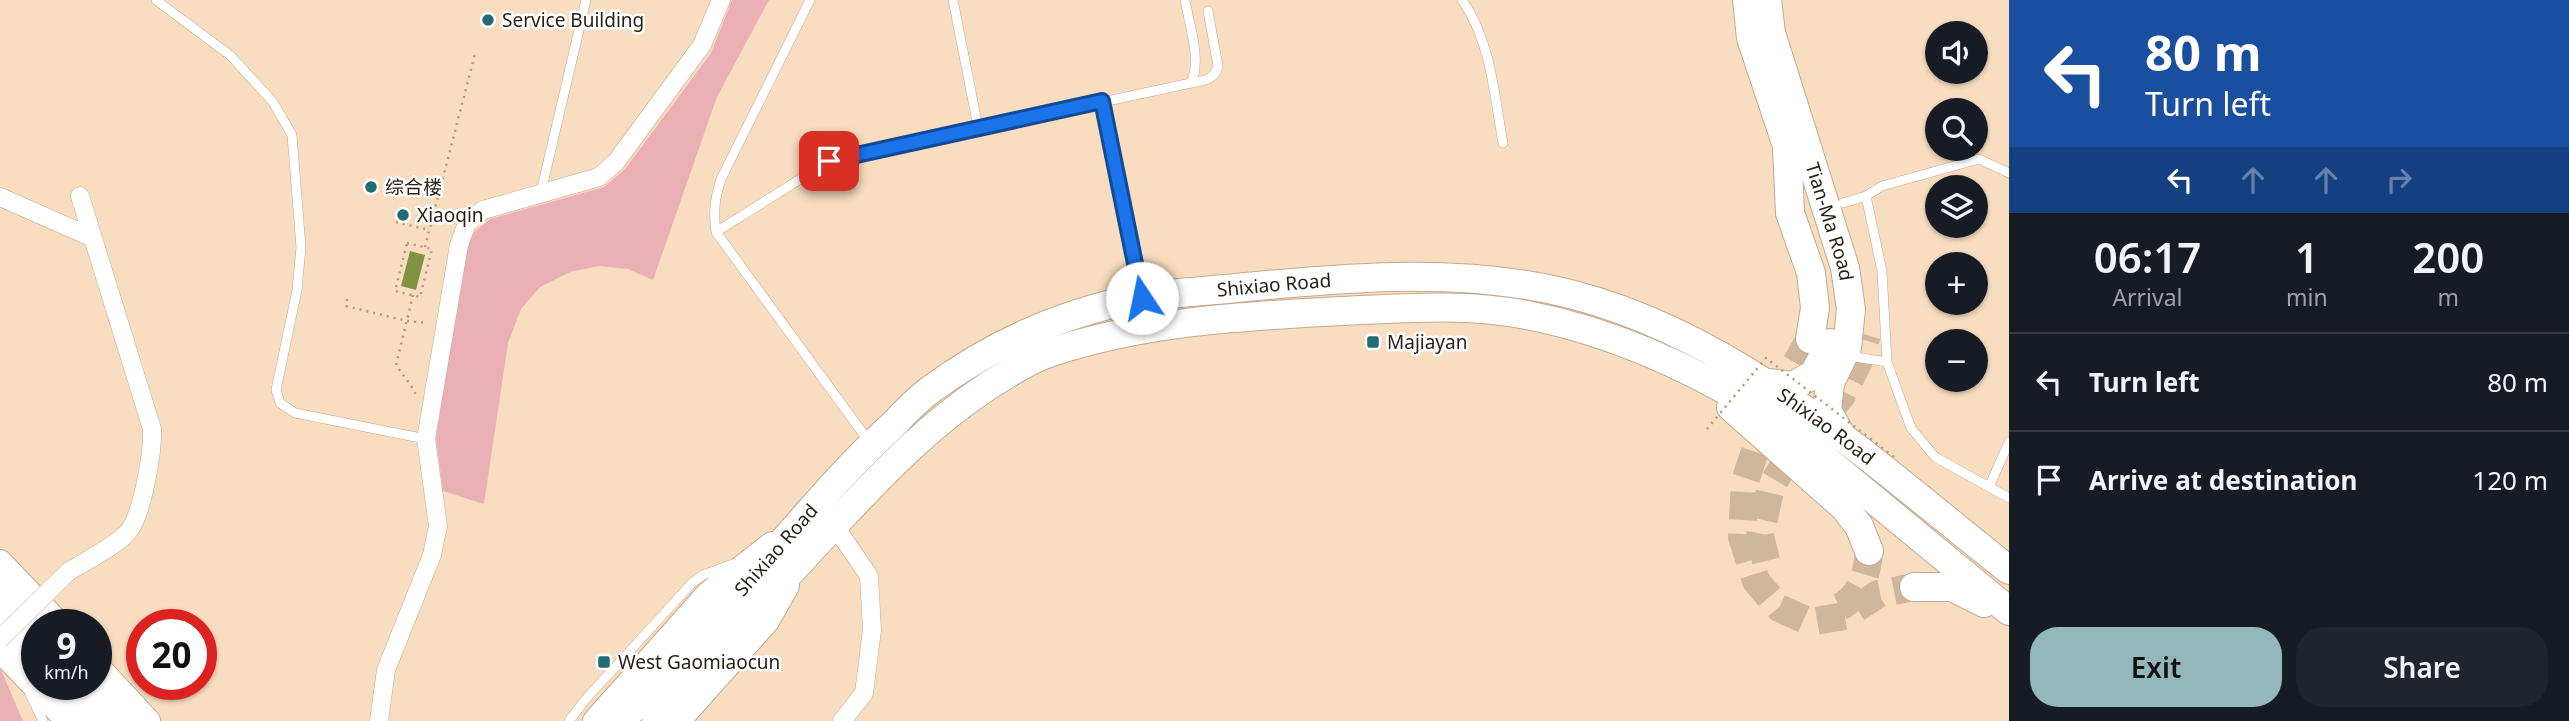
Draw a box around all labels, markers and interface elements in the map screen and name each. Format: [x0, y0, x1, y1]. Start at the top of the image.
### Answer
place label: Service Building [502, 7, 644, 33]
marker: Service Building [480, 12, 496, 28]
text: 80 m [2145, 19, 2262, 85]
map controls [1925, 21, 1988, 392]
button: sound [1925, 21, 1988, 84]
icon: left [2030, 28, 2121, 119]
text: Turn left [2145, 82, 2271, 125]
button: search [1925, 98, 1988, 161]
pin [799, 131, 859, 191]
icon: arrive [810, 142, 848, 180]
street label: Tian-Ma Road [1800, 159, 1860, 282]
icon: left [2161, 161, 2199, 199]
icon: ahead [2234, 161, 2272, 199]
icon: ahead [2307, 161, 2345, 199]
icon: right [2380, 161, 2418, 199]
place label: 综合楼 [385, 174, 442, 200]
button: layers [1925, 175, 1988, 238]
marker: 综合楼 [363, 179, 379, 195]
place label: Xiaoqin [417, 202, 484, 228]
marker: Xiaoqin [395, 207, 411, 223]
text: 06:17 [2094, 228, 2201, 285]
text: 1 [2295, 228, 2319, 285]
text: 200 [2412, 228, 2484, 285]
button: + [1925, 252, 1988, 315]
position arrow [1105, 261, 1179, 335]
street label: Shixiao Road [1216, 267, 1332, 303]
text: Arrival [2112, 281, 2183, 313]
text: min [2286, 281, 2328, 313]
text: m [2438, 281, 2459, 313]
place label: Majiayan [1387, 329, 1467, 355]
button: − [1925, 329, 1988, 392]
marker: Majiayan [1365, 334, 1381, 350]
icon: left [2030, 363, 2068, 401]
text: Turn left [2089, 364, 2200, 400]
text: 80 m [2487, 364, 2548, 400]
street label: Shixiao Road [1772, 382, 1880, 471]
icon: arrive [2030, 461, 2068, 499]
text: Arrive at destination [2089, 462, 2358, 498]
text: 120 m [2472, 462, 2548, 498]
street label: Shixiao Road [728, 498, 824, 601]
speed limit sign: 20 [126, 609, 217, 700]
text: 9 [56, 622, 77, 669]
button: Exit [2030, 627, 2282, 707]
button: Share [2296, 627, 2548, 707]
place label: West Gaomiaocun [618, 649, 780, 675]
marker: West Gaomiaocun [596, 654, 612, 670]
text: km/h [44, 660, 89, 684]

